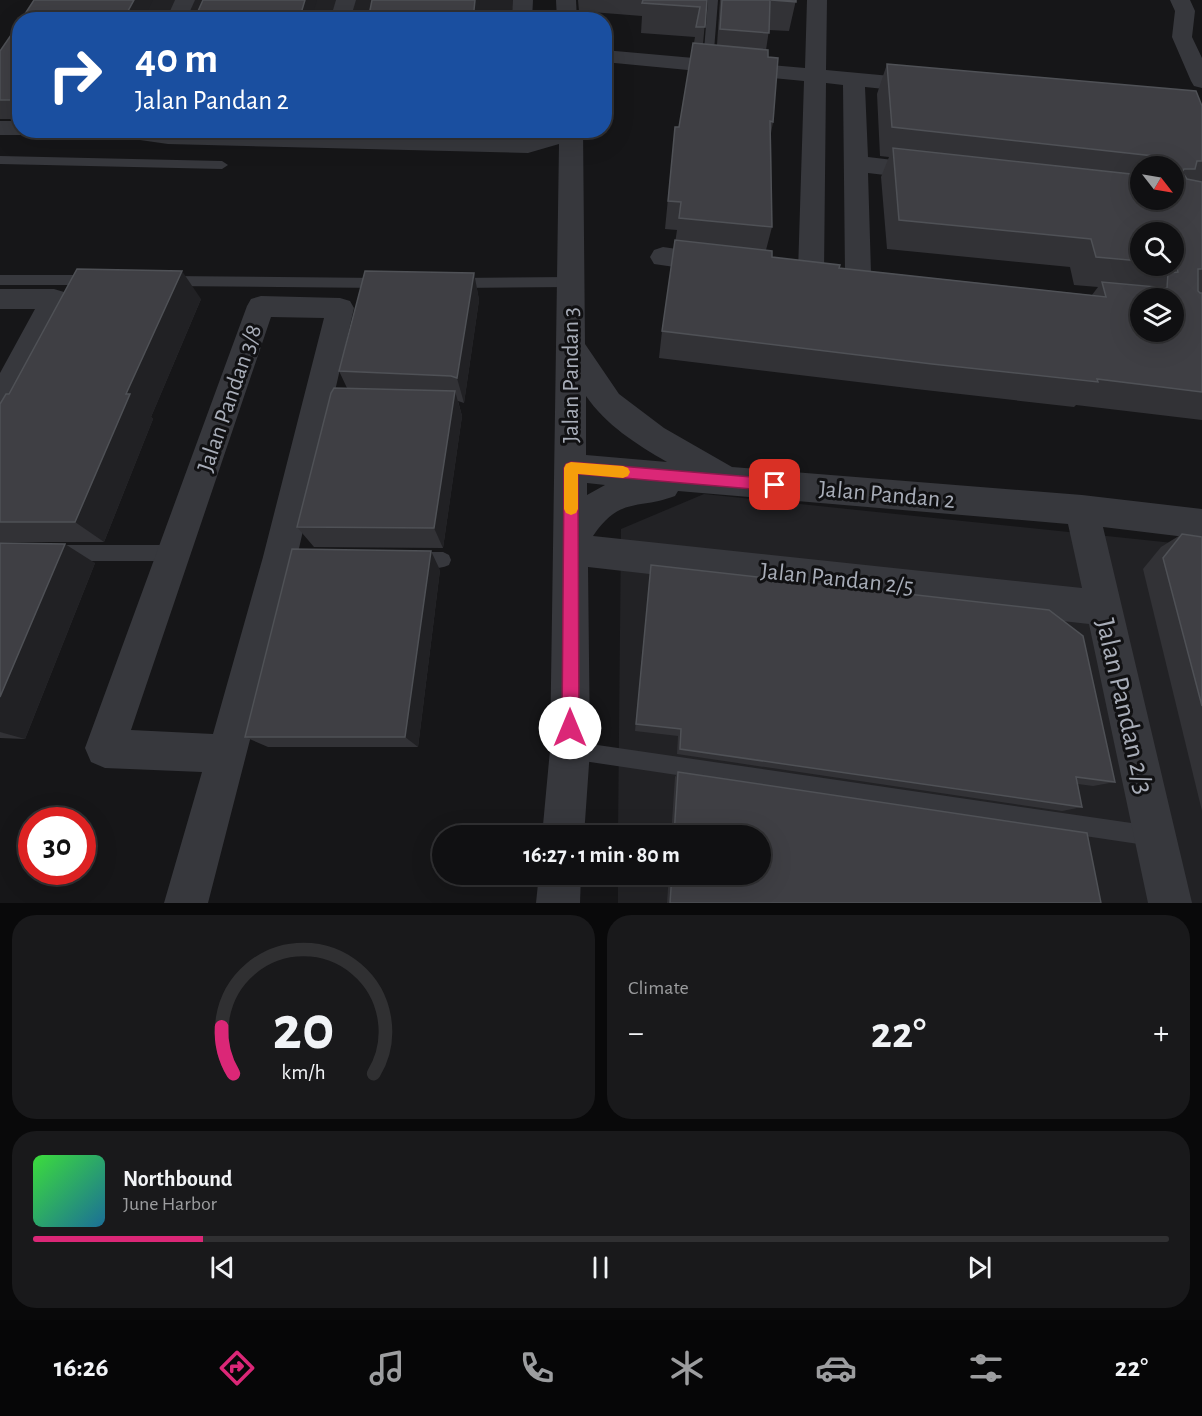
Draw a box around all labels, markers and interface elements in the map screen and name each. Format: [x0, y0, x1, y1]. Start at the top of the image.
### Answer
icon: right [36, 36, 114, 114]
text: 40 m [135, 38, 218, 80]
text: Jalan Pandan 2 [135, 87, 289, 114]
north arrow [1130, 156, 1184, 210]
map controls [1130, 156, 1184, 342]
button: search [1130, 222, 1184, 276]
button: layers [1130, 288, 1184, 342]
street label: Jalan Pandan 3 [559, 307, 583, 443]
street label: Jalan Pandan 3/8 [194, 322, 266, 475]
pin [749, 459, 800, 510]
icon: arrive [758, 468, 791, 501]
street label: Jalan Pandan 2 [818, 477, 956, 513]
street label: Jalan Pandan 2/5 [759, 559, 915, 599]
street label: Jalan Pandan 2/3 [1090, 616, 1158, 797]
position arrow [538, 696, 602, 760]
speed limit sign: 30 [18, 807, 96, 885]
text: 16:27 · 1 min · 80 m [523, 844, 680, 866]
text: Climate [628, 978, 689, 998]
text: 20 [273, 998, 334, 1060]
text: 22° [871, 1011, 926, 1056]
text: − [628, 1017, 644, 1050]
text: + [1153, 1017, 1169, 1050]
text: km/h [281, 1062, 326, 1083]
text: Northbound [123, 1168, 232, 1190]
text: June Harbor [123, 1194, 217, 1214]
icon: previous [206, 1251, 239, 1284]
icon: pause [584, 1251, 617, 1284]
icon: next [963, 1251, 996, 1284]
icon: directions [216, 1347, 258, 1389]
icon: music [366, 1347, 408, 1389]
icon: phone [516, 1347, 558, 1389]
icon: climate [666, 1347, 708, 1389]
icon: car [815, 1347, 857, 1389]
icon: filters [965, 1347, 1007, 1389]
text: 16:26 [54, 1354, 109, 1381]
text: 22° [1115, 1354, 1148, 1381]

